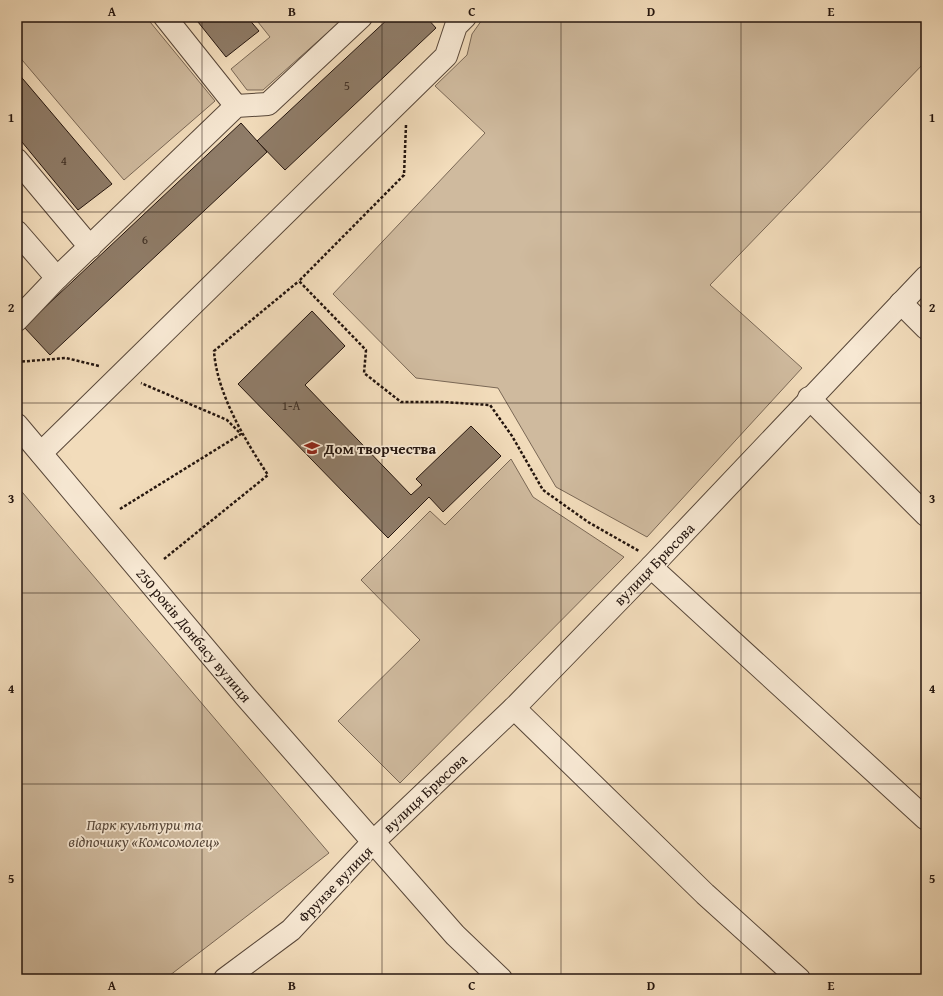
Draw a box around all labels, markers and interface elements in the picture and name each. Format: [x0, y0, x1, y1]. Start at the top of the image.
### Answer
text: A [108, 2, 117, 21]
text: B [288, 2, 296, 21]
text: C [468, 2, 476, 21]
text: D [647, 2, 655, 21]
text: E [828, 2, 835, 21]
house number: 5 [344, 76, 350, 95]
text: 1 [8, 108, 14, 127]
text: 1 [929, 108, 935, 127]
house number: 4 [61, 151, 67, 170]
house number: 6 [142, 230, 148, 249]
text: 2 [8, 298, 15, 317]
text: 2 [929, 298, 936, 317]
house number: 1-A [282, 396, 300, 415]
place label: Дом творчества [323, 438, 436, 459]
school or university icon: Дом творчества [303, 439, 321, 457]
text: 3 [8, 489, 14, 508]
text: 3 [929, 489, 935, 508]
street label: вулиця Брюсова [609, 517, 700, 610]
street label: 250 років Донбасу вулиця [131, 563, 257, 707]
text: 4 [8, 679, 15, 698]
text: 4 [929, 679, 936, 698]
street label: вулиця Брюсова [378, 748, 472, 837]
park label: Парк культури та відпочику «Комсомолец» [69, 814, 220, 852]
street label: Фрунзе вулиця [293, 841, 377, 927]
text: 5 [8, 869, 15, 888]
text: 5 [929, 869, 936, 888]
text: A [108, 976, 117, 995]
text: B [288, 976, 296, 995]
text: C [468, 976, 476, 995]
text: D [647, 976, 655, 995]
text: E [828, 976, 835, 995]

